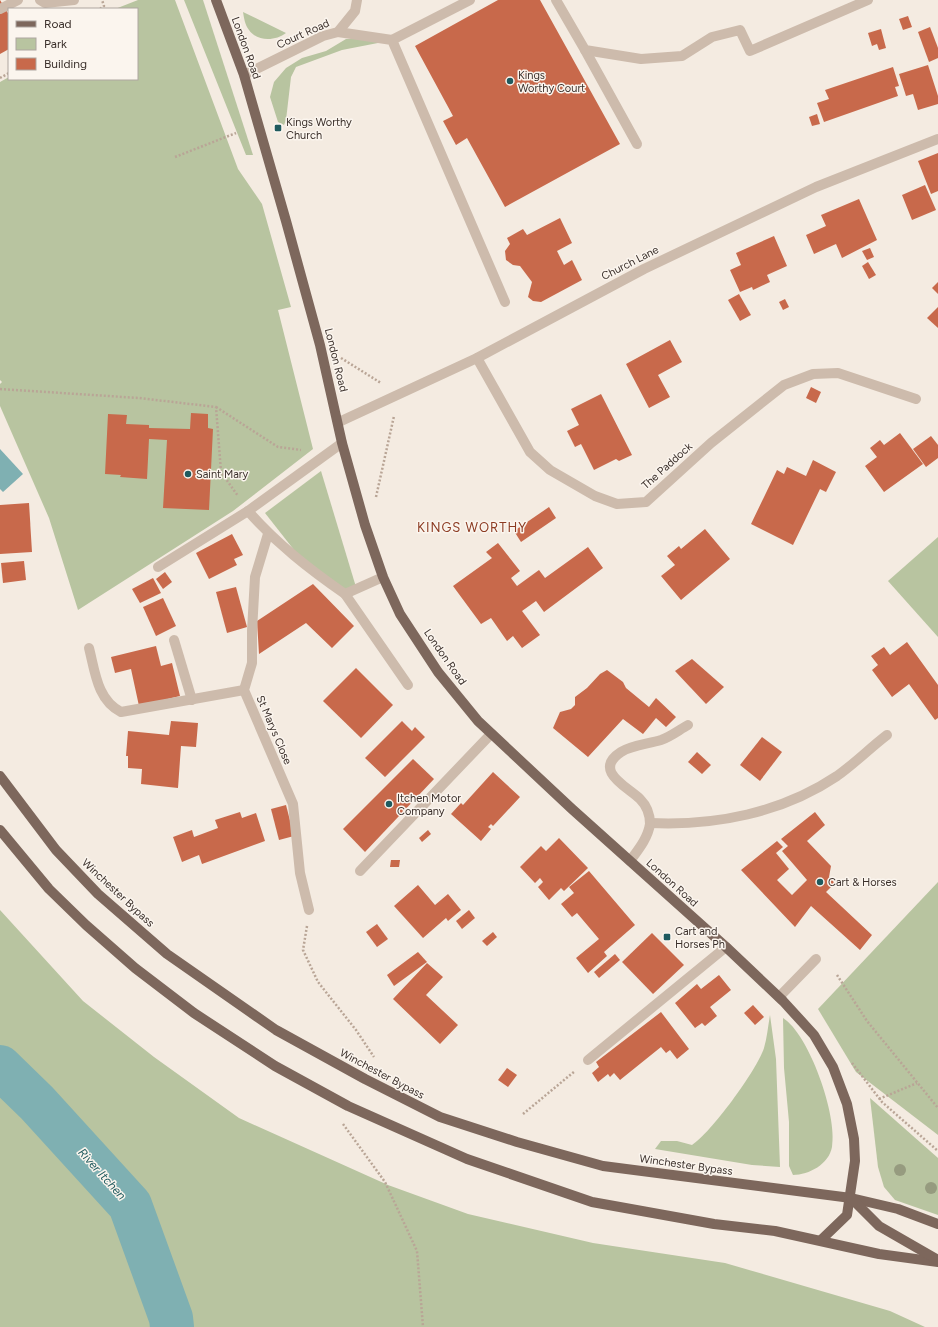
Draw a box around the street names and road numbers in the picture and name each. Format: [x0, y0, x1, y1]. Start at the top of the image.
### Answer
street label: London Road [229, 15, 263, 81]
street label: Court Road [275, 17, 331, 51]
street label: Church Lane [599, 243, 661, 283]
street label: London Road [322, 327, 350, 393]
street label: The Paddock [639, 440, 695, 492]
street label: London Road [421, 627, 469, 687]
street label: St Marys Close [254, 694, 294, 766]
street label: Winchester Bypass [79, 856, 157, 930]
street label: London Road [643, 856, 701, 910]
street label: Winchester Bypass [337, 1046, 427, 1102]
street label: Winchester Bypass [639, 1152, 733, 1178]

